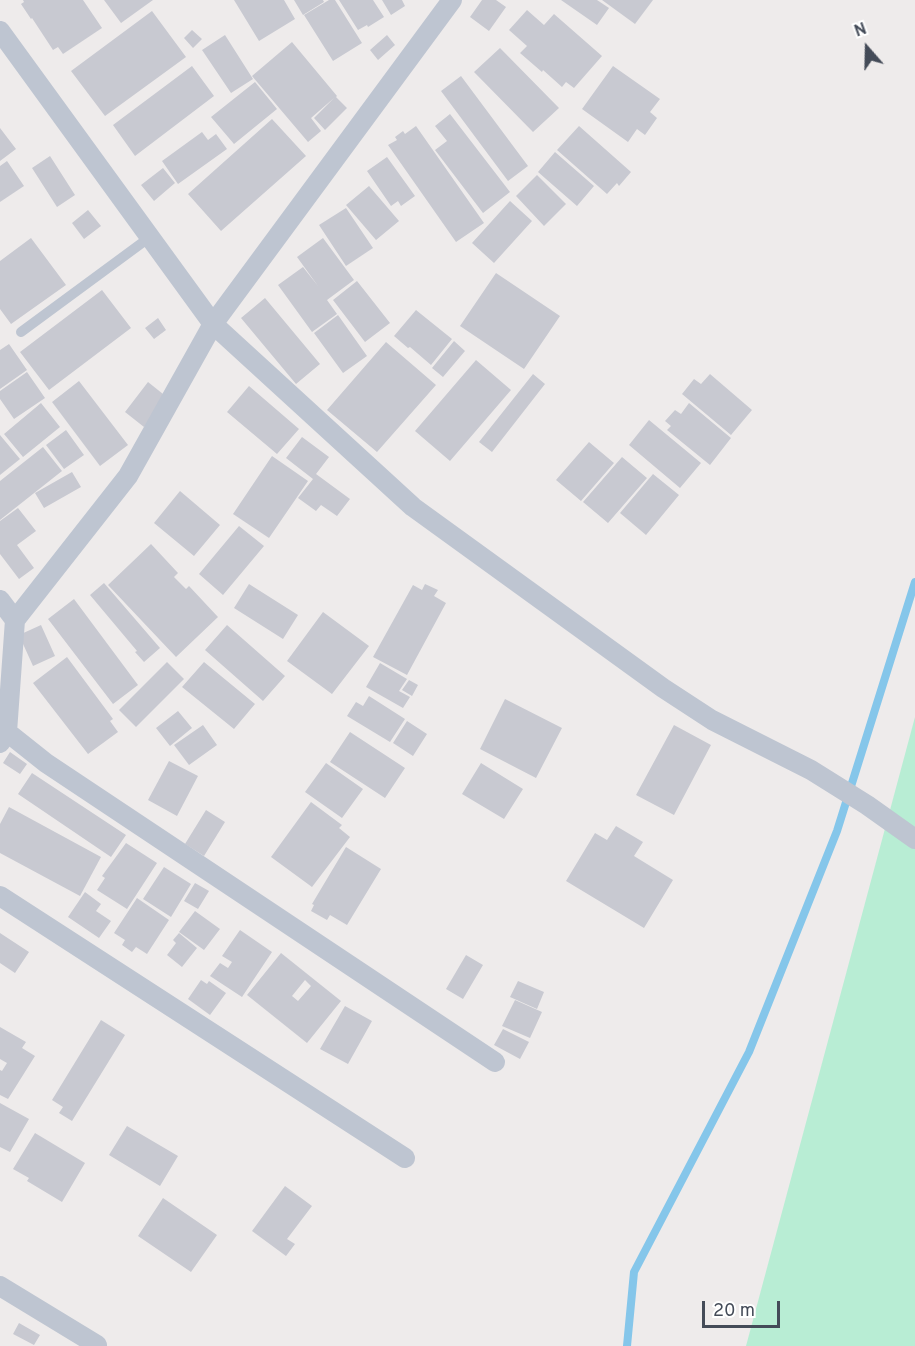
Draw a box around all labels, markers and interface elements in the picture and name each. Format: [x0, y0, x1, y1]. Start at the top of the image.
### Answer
north arrow [837, 18, 897, 78]
text: N [852, 20, 870, 42]
scale bar [705, 1289, 783, 1327]
text: 20 m [713, 1300, 755, 1323]

